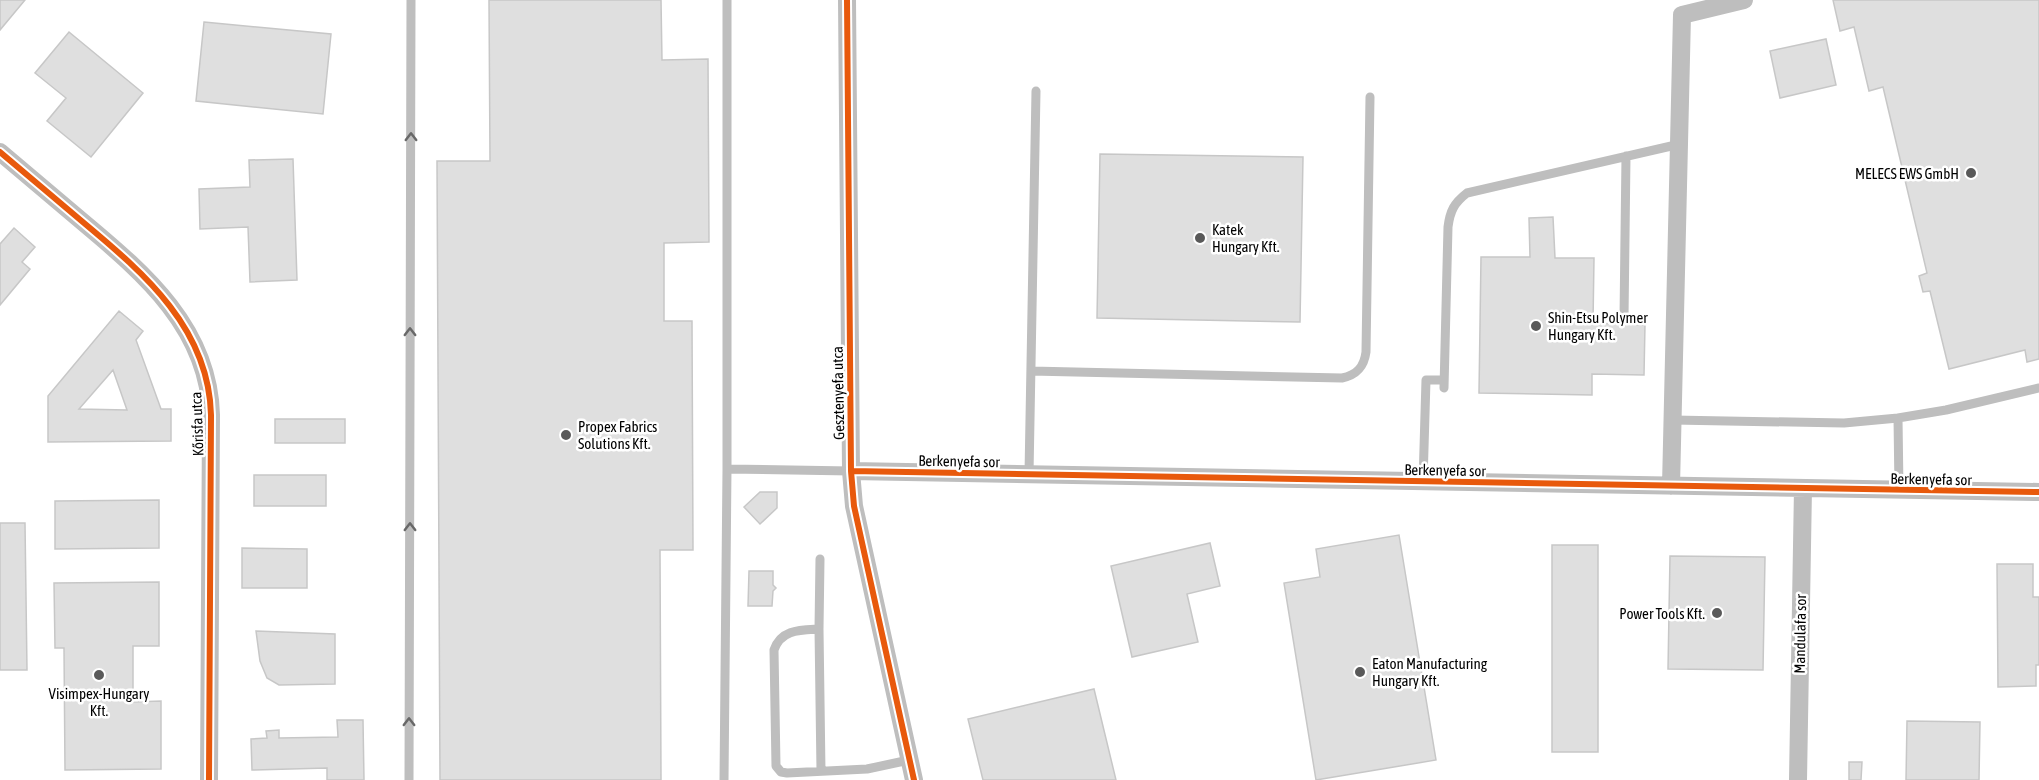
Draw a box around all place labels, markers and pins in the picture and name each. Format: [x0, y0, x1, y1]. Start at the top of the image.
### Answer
place label: MELECS EWS GmbH [1855, 165, 1959, 182]
marker: MELECS EWS GmbH [1964, 166, 1978, 180]
place label: Katek Hungary Kft. [1212, 221, 1280, 255]
marker: Katek Hungary Kft. [1193, 231, 1207, 245]
place label: Shin-Etsu Polymer Hungary Kft. [1548, 309, 1648, 343]
marker: Shin-Etsu Polymer Hungary Kft. [1529, 319, 1543, 333]
place label: Propex Fabrics Solutions Kft. [578, 418, 657, 452]
marker: Propex Fabrics Solutions Kft. [559, 428, 573, 442]
place label: Power Tools Kft. [1619, 605, 1705, 622]
marker: Power Tools Kft. [1710, 606, 1724, 620]
place label: Eaton Manufacturing Hungary Kft. [1372, 655, 1488, 689]
marker: Eaton Manufacturing Hungary Kft. [1353, 665, 1367, 679]
marker: Visimpex-Hungary Kft. [92, 668, 106, 682]
place label: Visimpex-Hungary Kft. [49, 685, 149, 719]

